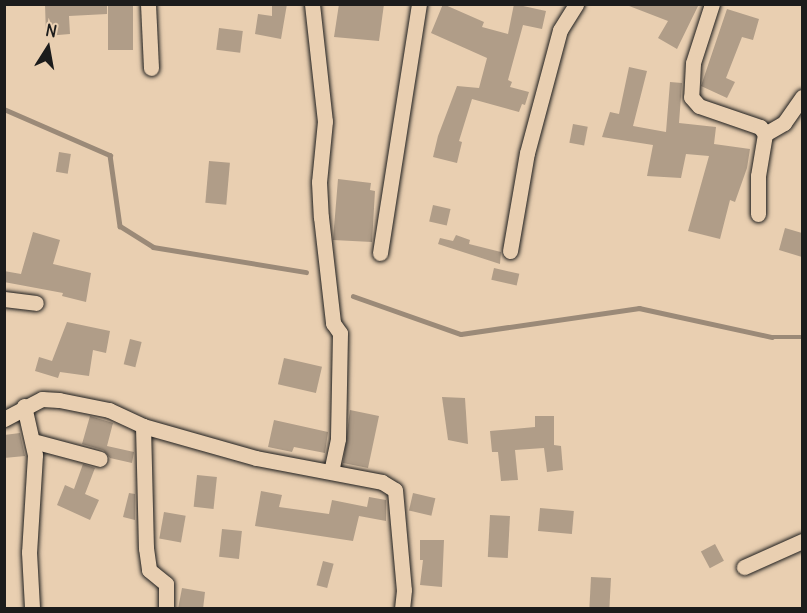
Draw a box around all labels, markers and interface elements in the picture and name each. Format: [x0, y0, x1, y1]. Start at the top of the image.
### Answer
north arrow [18, 18, 78, 78]
text: N [44, 19, 59, 41]

